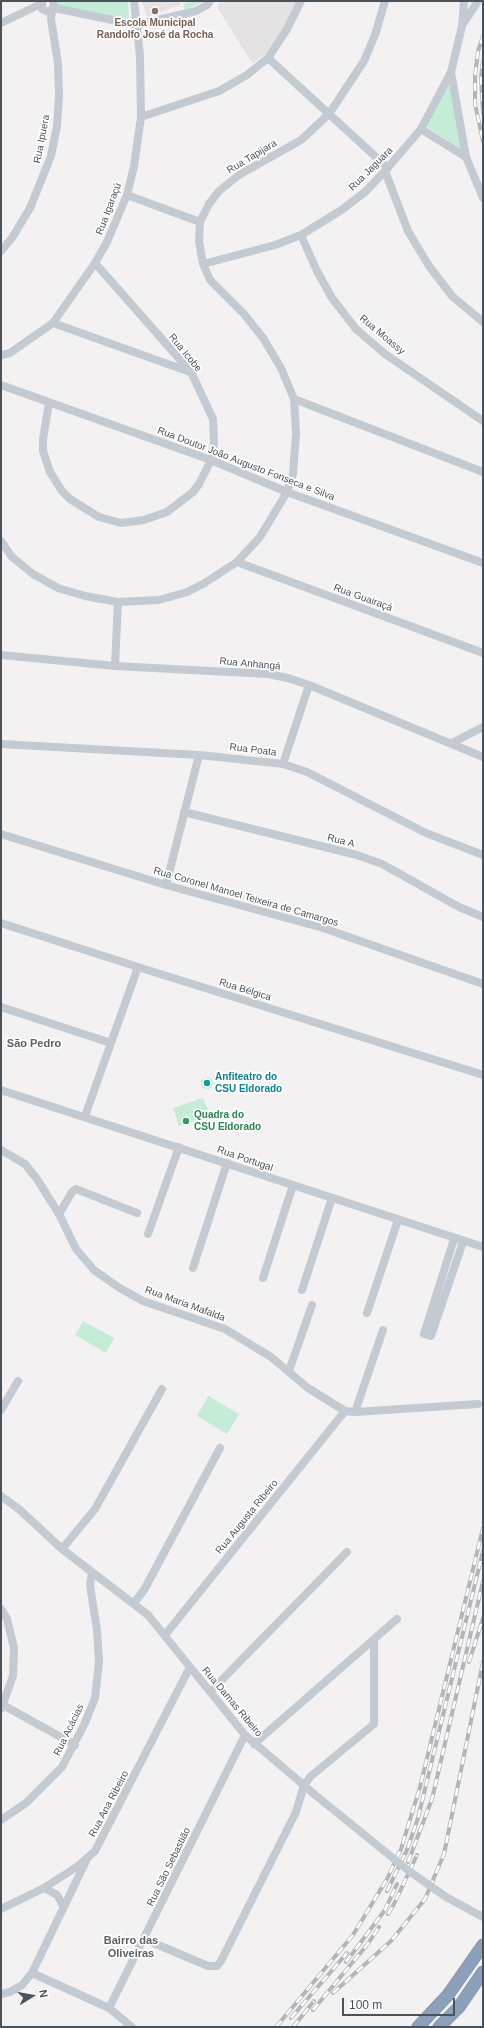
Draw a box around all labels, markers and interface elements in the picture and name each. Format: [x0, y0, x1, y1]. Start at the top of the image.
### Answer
marker: Escola Municipal Randolfo José da Rocha [150, 6, 160, 16]
place label: Escola Municipal Randolfo José da Rocha [97, 17, 213, 40]
street label: Rua Ipuera [31, 114, 53, 164]
street label: Rua Tapijara [225, 137, 279, 177]
street label: Rua Jaguara [347, 145, 395, 193]
street label: Rua Igaraçú [94, 181, 124, 237]
street label: Rua Moassy [357, 313, 407, 357]
street label: Rua Icobe [166, 332, 204, 374]
street label: Rua Doutor João Augusto Fonseca e Silva [156, 425, 336, 503]
street label: Rua Guairaçá [332, 582, 394, 614]
street label: Rua Anhangá [219, 655, 281, 673]
street label: Rua Poata [229, 741, 277, 759]
street label: Rua A [326, 832, 356, 850]
street label: Rua Coronel Manoel Teixeira de Camargos [152, 865, 340, 929]
street label: Rua Bélgica [217, 976, 273, 1004]
district label: São Pedro [7, 1037, 61, 1051]
place label: Anfiteatro do CSU Eldorado [215, 1071, 282, 1094]
marker: Anfiteatro do CSU Eldorado [202, 1078, 212, 1088]
place label: Quadra do CSU Eldorado [194, 1109, 261, 1132]
marker: Quadra do CSU Eldorado [181, 1116, 191, 1126]
street label: Rua Portugal [215, 1144, 275, 1174]
street label: Rua Maria Mafalda [143, 1284, 227, 1324]
street label: Rua Augusta Ribeiro [213, 1477, 281, 1557]
street label: Rua Damas Ribeiro [199, 1665, 265, 1739]
street label: Rua Acácias [51, 1702, 87, 1758]
street label: Rua Ana Ribeiro [86, 1769, 132, 1839]
street label: Rua São Sebastião [145, 1826, 193, 1908]
district label: Bairro das Oliveiras [104, 1934, 158, 1960]
north arrow [12, 1976, 52, 2016]
text: N [37, 1989, 50, 1999]
scale bar [344, 1990, 457, 2016]
text: 100 m [349, 1998, 382, 2012]

